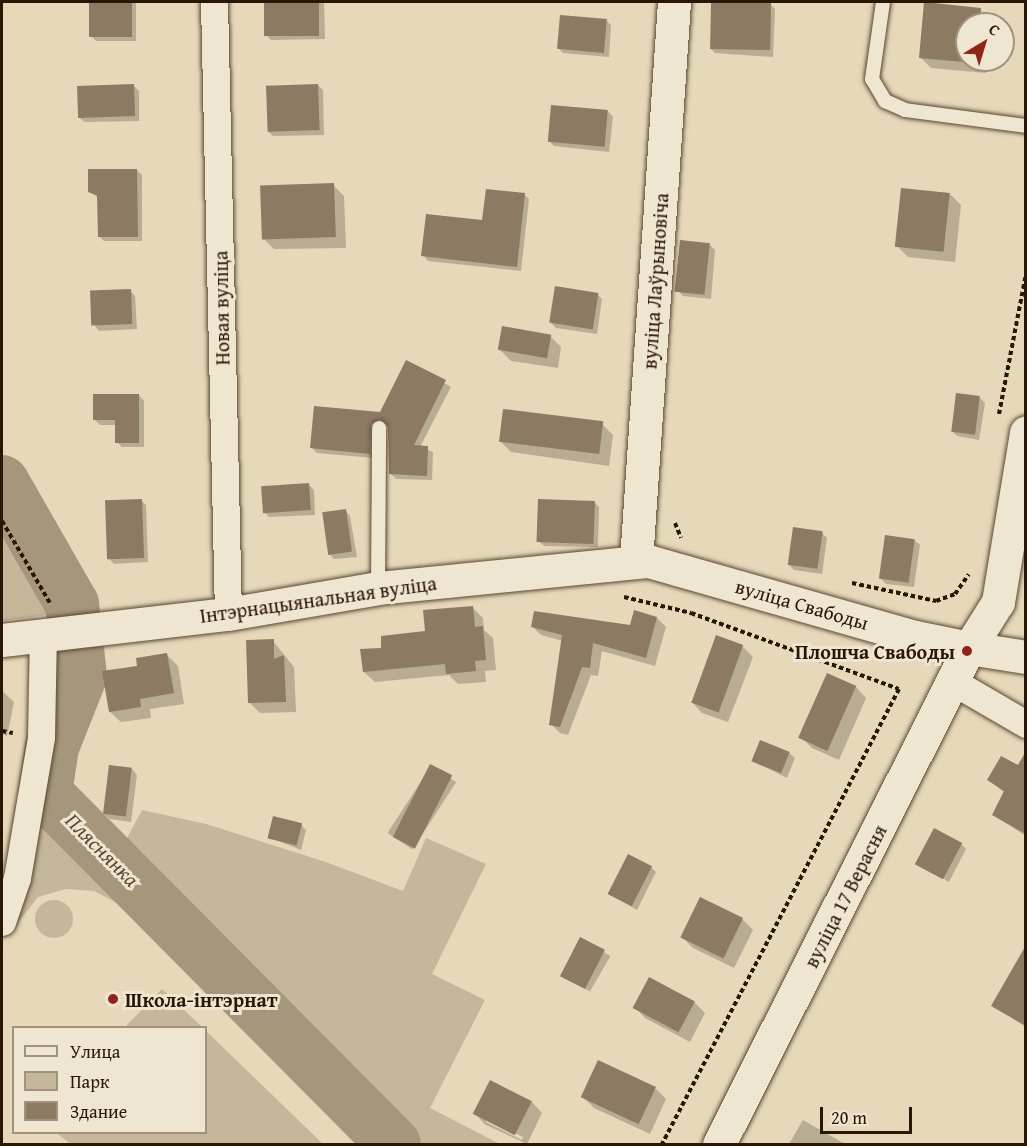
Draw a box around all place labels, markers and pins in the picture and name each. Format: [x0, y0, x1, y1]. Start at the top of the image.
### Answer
place label: Плошча Свабоды [795, 639, 955, 663]
marker: Плошча Свабоды [960, 644, 974, 658]
place label: Школа-інтэрнат [125, 987, 277, 1011]
marker: Школа-інтэрнат [106, 992, 120, 1006]

